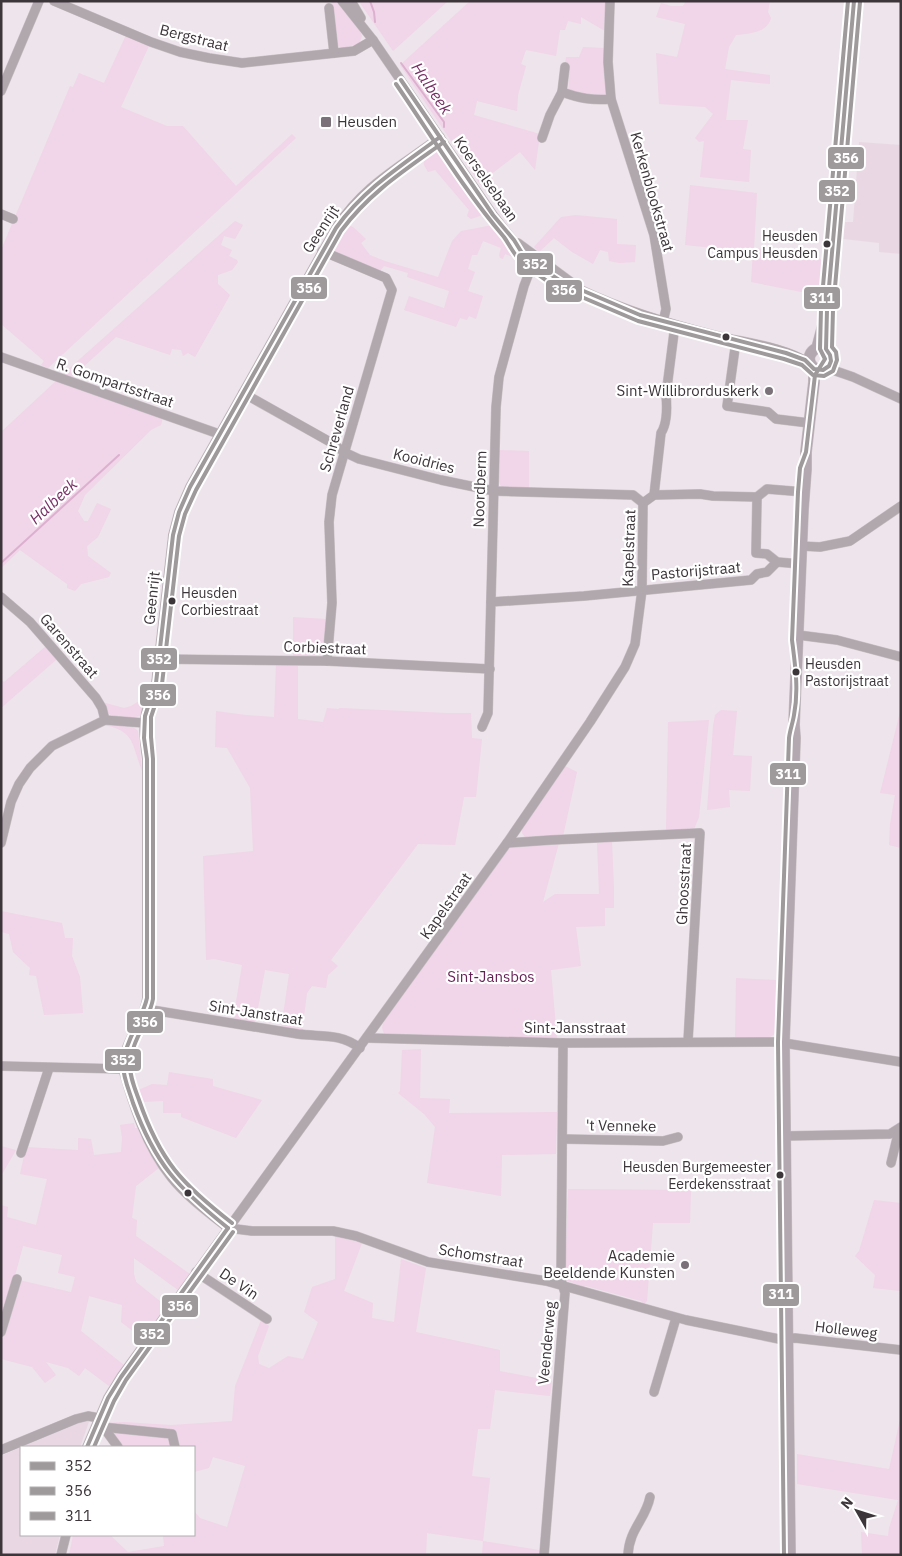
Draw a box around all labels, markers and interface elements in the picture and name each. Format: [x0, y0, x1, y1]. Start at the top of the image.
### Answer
street label: Bergstraat [158, 20, 231, 55]
water label: Halbeek [407, 58, 457, 118]
place label: Heusden [337, 112, 397, 131]
marker: Heusden [319, 115, 333, 129]
street label: Kerkenblookstraat [626, 130, 679, 254]
street label: Koerselsebaan [450, 132, 523, 225]
line badge: 356 [827, 146, 865, 170]
text: 356 [833, 149, 859, 167]
line badge: 352 [818, 179, 856, 203]
text: 352 [824, 182, 850, 200]
street label: Geenrijt [298, 201, 343, 256]
place label: Heusden Campus Heusden [707, 227, 818, 262]
marker: Heusden Campus Heusden [822, 239, 832, 249]
line badge: 352 [516, 252, 554, 276]
text: 352 [522, 255, 548, 273]
line badge: 356 [290, 276, 328, 300]
text: 356 [296, 279, 322, 297]
line badge: 356 [545, 279, 583, 303]
text: 356 [551, 281, 577, 299]
line badge: 311 [803, 286, 841, 310]
text: 311 [809, 289, 835, 307]
unlabelled marker [721, 332, 731, 342]
street label: R. Gompartsstraat [54, 354, 176, 412]
place label: Sint-Willibrorduskerk [616, 381, 759, 400]
street label: Schreverland [315, 384, 358, 474]
marker: Sint-Willibrorduskerk [763, 385, 775, 397]
street label: Kooidries [391, 444, 457, 477]
street label: Noordberm [469, 450, 490, 528]
water label: Halbeek [25, 473, 82, 528]
street label: Kapelstraat [618, 509, 639, 587]
street label: Pastorijstraat [650, 557, 742, 584]
street label: Geenrijt [139, 570, 164, 626]
place label: Heusden Corbiestraat [181, 584, 259, 619]
marker: Heusden Corbiestraat [167, 596, 177, 606]
street label: Garenstraat [36, 609, 103, 682]
street label: Corbiestraat [283, 637, 367, 658]
line badge: 352 [140, 647, 178, 671]
text: 352 [146, 650, 172, 668]
place label: Heusden Pastorijstraat [805, 655, 889, 690]
marker: Heusden Pastorijstraat [791, 667, 801, 677]
line badge: 356 [139, 683, 177, 707]
text: 356 [145, 686, 171, 704]
line badge: 311 [769, 762, 807, 786]
text: 311 [775, 765, 801, 783]
street label: Ghoosstraat [672, 842, 695, 925]
street label: Kapelstraat [416, 869, 476, 943]
park label: Sint-Jansbos [447, 967, 535, 986]
street label: Sint-Janstraat [208, 996, 304, 1029]
line badge: 356 [126, 1010, 164, 1034]
text: 356 [132, 1013, 158, 1031]
street label: Sint-Jansstraat [524, 1018, 626, 1037]
line badge: 352 [104, 1048, 142, 1072]
text: 352 [110, 1051, 136, 1069]
street label: 't Venneke [586, 1115, 656, 1136]
place label: Heusden Burgemeester Eerdekensstraat [623, 1158, 771, 1193]
marker: Heusden Burgemeester Eerdekensstraat [775, 1170, 785, 1180]
unlabelled marker [183, 1188, 193, 1198]
street label: Schomstraat [437, 1239, 525, 1272]
place label: Academie Beeldende Kunsten [543, 1246, 675, 1282]
marker: Academie Beeldende Kunsten [679, 1259, 691, 1271]
street label: De Vin [216, 1264, 263, 1304]
line badge: 311 [762, 1283, 800, 1307]
text: 311 [768, 1285, 794, 1303]
line badge: 356 [161, 1294, 199, 1318]
text: 356 [167, 1297, 193, 1315]
street label: Veenderweg [533, 1300, 560, 1386]
street label: Holleweg [814, 1316, 878, 1343]
line badge: 352 [133, 1322, 171, 1346]
text: 352 [139, 1325, 165, 1343]
legend [20, 1446, 195, 1536]
text: 352 [65, 1456, 92, 1475]
text: 356 [65, 1481, 92, 1500]
north arrow [832, 1486, 882, 1536]
text: N [837, 1493, 857, 1512]
text: 311 [65, 1506, 92, 1525]

